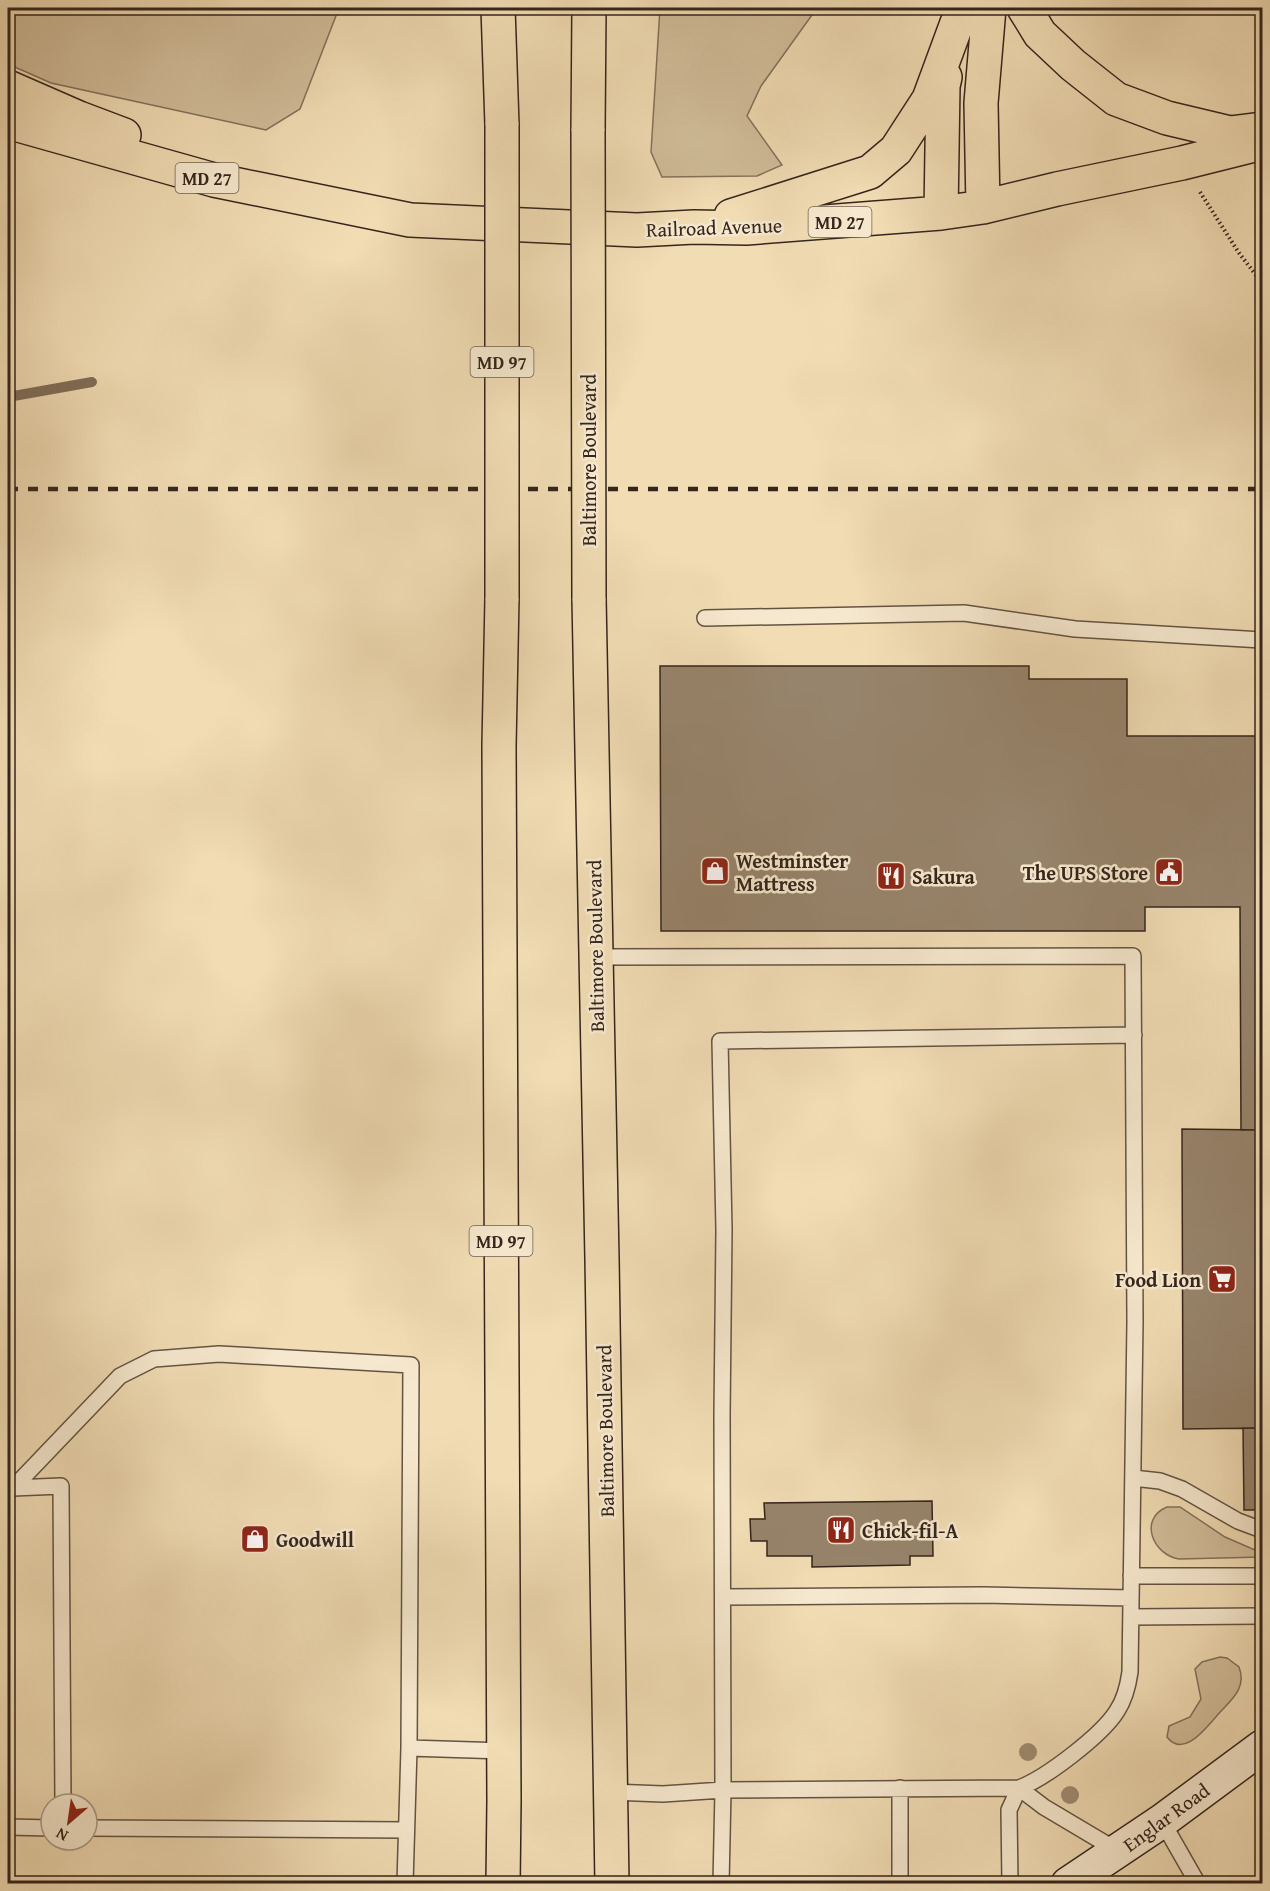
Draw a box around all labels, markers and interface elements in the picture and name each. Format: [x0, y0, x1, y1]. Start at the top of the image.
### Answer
road number: MD 27 [176, 163, 238, 193]
road number: MD 27 [808, 207, 872, 237]
street label: Railroad Avenue [645, 210, 783, 244]
road number: MD 97 [470, 347, 534, 377]
street label: Baltimore Boulevard [574, 373, 603, 546]
place label: Westminster Mattress [736, 846, 849, 898]
shop icon: Westminster Mattress [699, 855, 731, 887]
public building icon: The UPS Store [1153, 856, 1185, 888]
place label: The UPS Store [1023, 858, 1148, 887]
street label: Baltimore Boulevard [579, 859, 611, 1032]
restaurant icon: Sakura [875, 860, 907, 892]
place label: Sakura [912, 862, 976, 891]
road number: MD 97 [470, 1226, 532, 1256]
supermarket icon: Food Lion [1206, 1263, 1238, 1295]
place label: Food Lion [1115, 1265, 1201, 1294]
street label: Baltimore Boulevard [589, 1344, 621, 1517]
restaurant icon: Chick-fil-A [825, 1514, 857, 1546]
place label: Chick-fil-A [862, 1516, 958, 1545]
shop icon: Goodwill [239, 1523, 271, 1555]
place label: Goodwill [276, 1525, 354, 1554]
street label: Englar Road [1117, 1775, 1216, 1858]
north arrow [39, 1792, 99, 1852]
text: N [51, 1822, 72, 1848]

